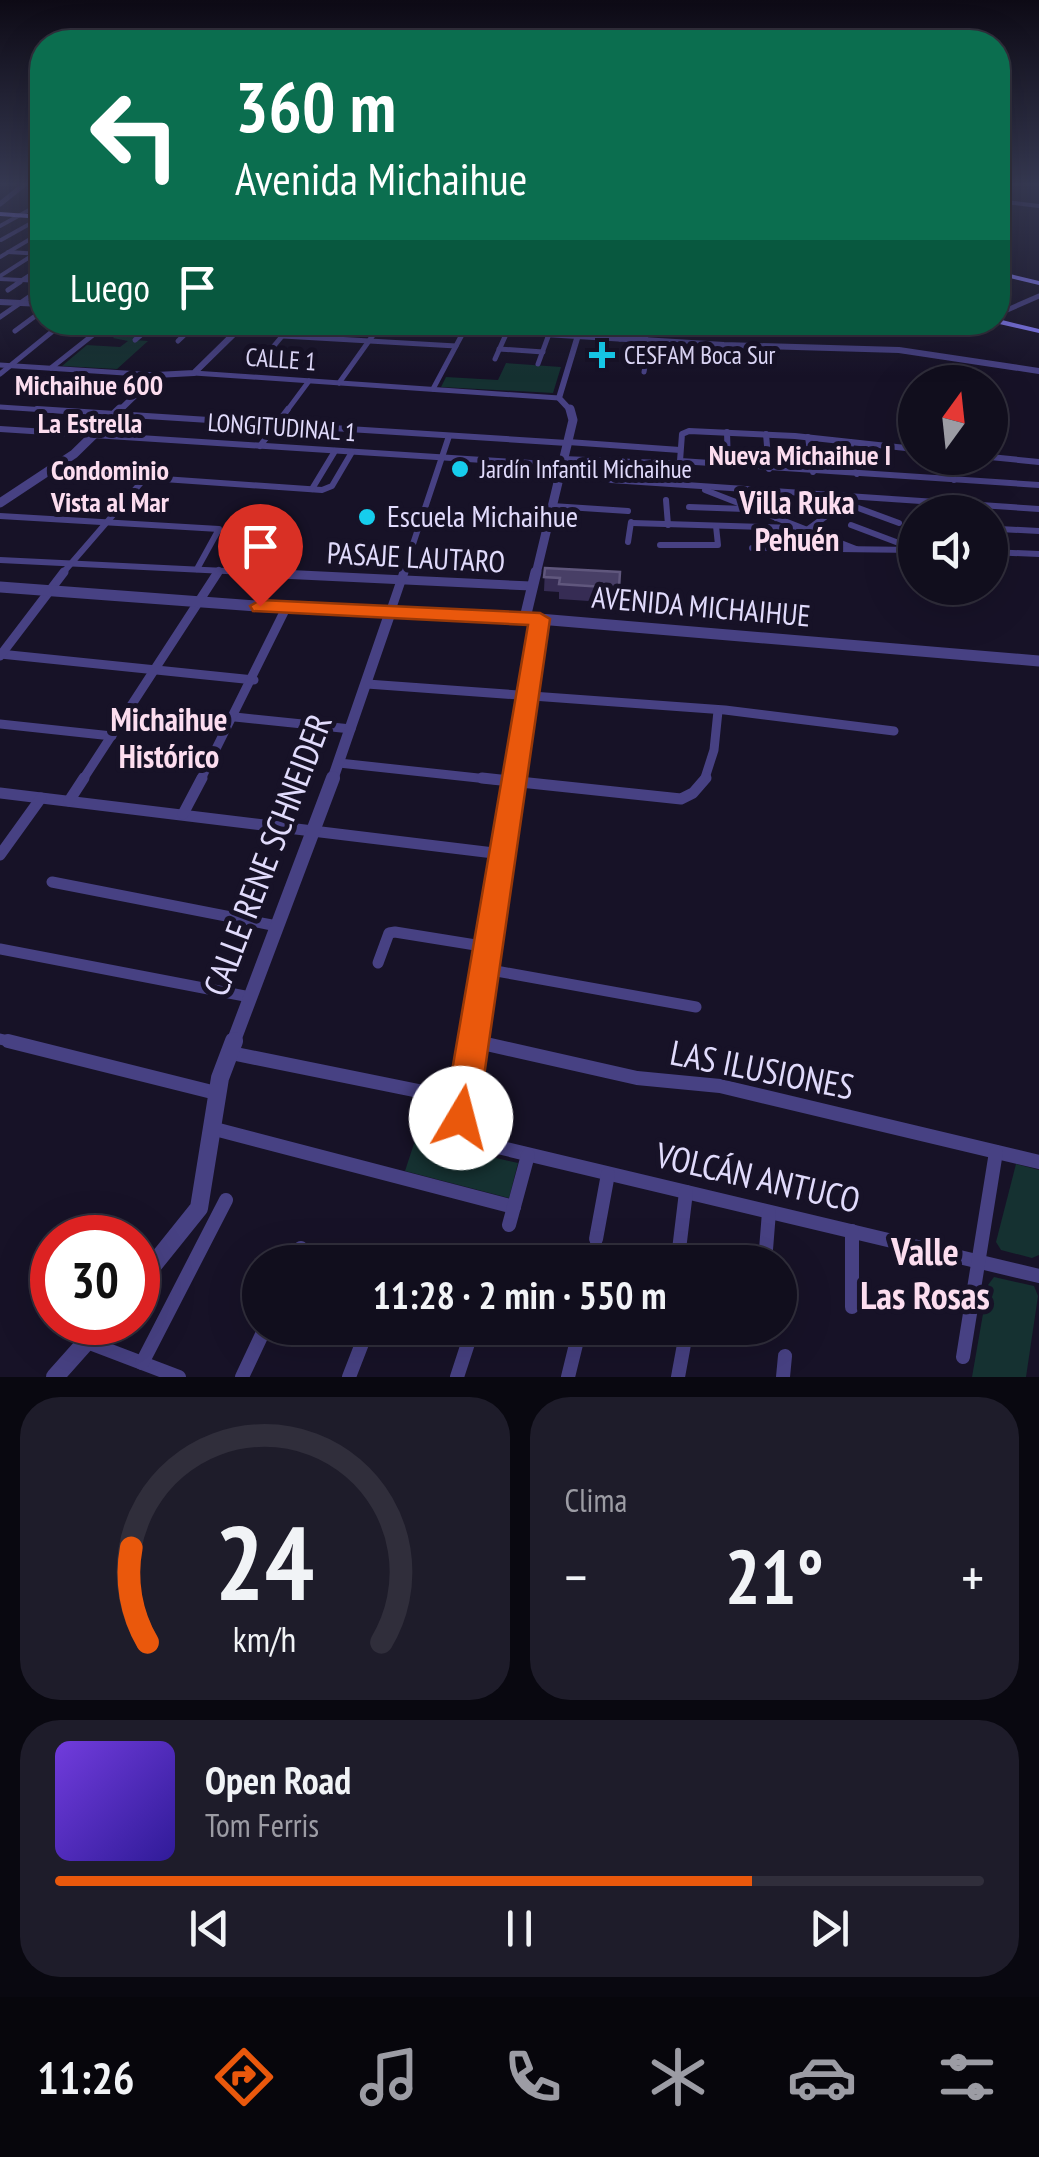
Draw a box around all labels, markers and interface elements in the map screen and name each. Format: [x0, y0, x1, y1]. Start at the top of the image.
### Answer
text: 360 m [235, 61, 396, 151]
icon: left [70, 70, 200, 200]
text: Avenida Michaihue [235, 149, 527, 207]
icon: arrive [170, 260, 225, 315]
text: Luego [70, 263, 150, 312]
place label: CESFAM Boca Sur [624, 339, 776, 371]
street label: CALLE 1 [245, 341, 317, 377]
marker: CESFAM Boca Sur [589, 342, 615, 368]
north arrow [898, 365, 1008, 475]
map controls [898, 365, 1008, 605]
district label: Michaihue 600 [15, 366, 163, 403]
district label: La Estrella [38, 404, 142, 441]
street label: LONGITUDINAL 1 [207, 406, 357, 448]
district label: Nueva Michaihue I [709, 436, 891, 473]
district label: Condominio Vista al Mar [50, 451, 170, 520]
place label: Jardín Infantil Michaihue [479, 453, 692, 485]
marker: Jardín Infantil Michaihue [449, 458, 471, 480]
district label: Villa Ruka Pehuén [738, 481, 855, 560]
button: sound [898, 495, 1008, 605]
place label: Escuela Michaihue [387, 496, 578, 535]
pin [218, 504, 303, 607]
marker: Escuela Michaihue [356, 506, 378, 528]
icon: arrive [233, 519, 288, 574]
street label: PASAJE LAUTARO [326, 532, 506, 581]
street label: AVENIDA MICHAIHUE [590, 577, 812, 634]
district label: Michaihue Histórico [111, 698, 227, 777]
street label: CALLE RENE SCHNEIDER [192, 707, 342, 1002]
street label: LAS ILUSIONES [667, 1029, 858, 1109]
position arrow [409, 1066, 513, 1170]
street label: VOLCÁN ANTUCO [651, 1131, 865, 1223]
speed limit sign: 30 [30, 1215, 160, 1345]
district label: Valle Las Rosas [860, 1226, 990, 1319]
text: 11:28 · 2 min · 550 m [373, 1270, 666, 1319]
text: Clima [565, 1479, 627, 1521]
text: 24 [215, 1494, 314, 1629]
text: 21° [725, 1528, 824, 1625]
text: − [565, 1541, 587, 1612]
text: + [961, 1541, 984, 1612]
text: km/h [233, 1616, 296, 1662]
text: Open Road [205, 1755, 351, 1804]
text: Tom Ferris [205, 1804, 319, 1846]
icon: previous [182, 1901, 237, 1956]
icon: pause [492, 1901, 547, 1956]
icon: next [802, 1901, 857, 1956]
icon: directions [209, 2042, 279, 2112]
icon: music [354, 2042, 424, 2112]
icon: phone [498, 2042, 568, 2112]
icon: climate [643, 2042, 713, 2112]
icon: car [787, 2042, 857, 2112]
icon: filters [932, 2042, 1002, 2112]
text: 11:26 [37, 2048, 135, 2106]

